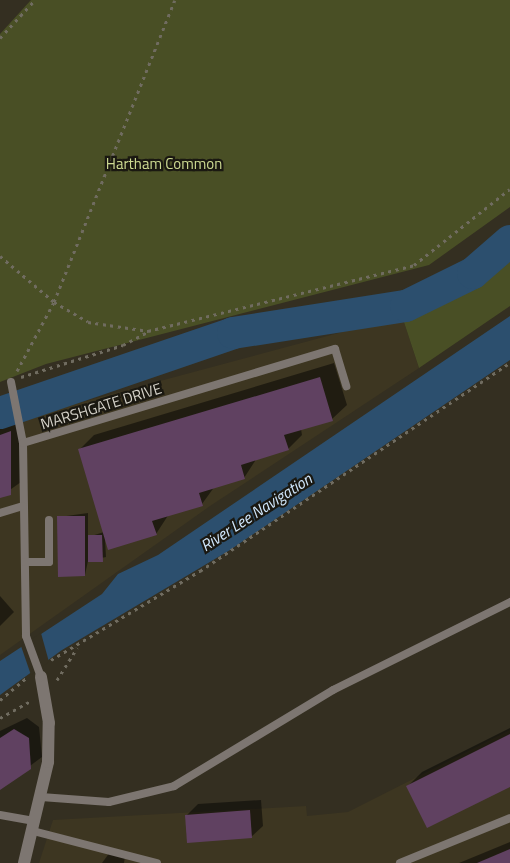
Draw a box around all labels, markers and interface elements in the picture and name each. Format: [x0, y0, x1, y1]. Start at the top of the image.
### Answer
park label: Hartham Common [106, 155, 222, 173]
street label: MARSHGATE DRIVE [38, 379, 164, 433]
water label: River Lee Navigation [197, 469, 315, 555]

